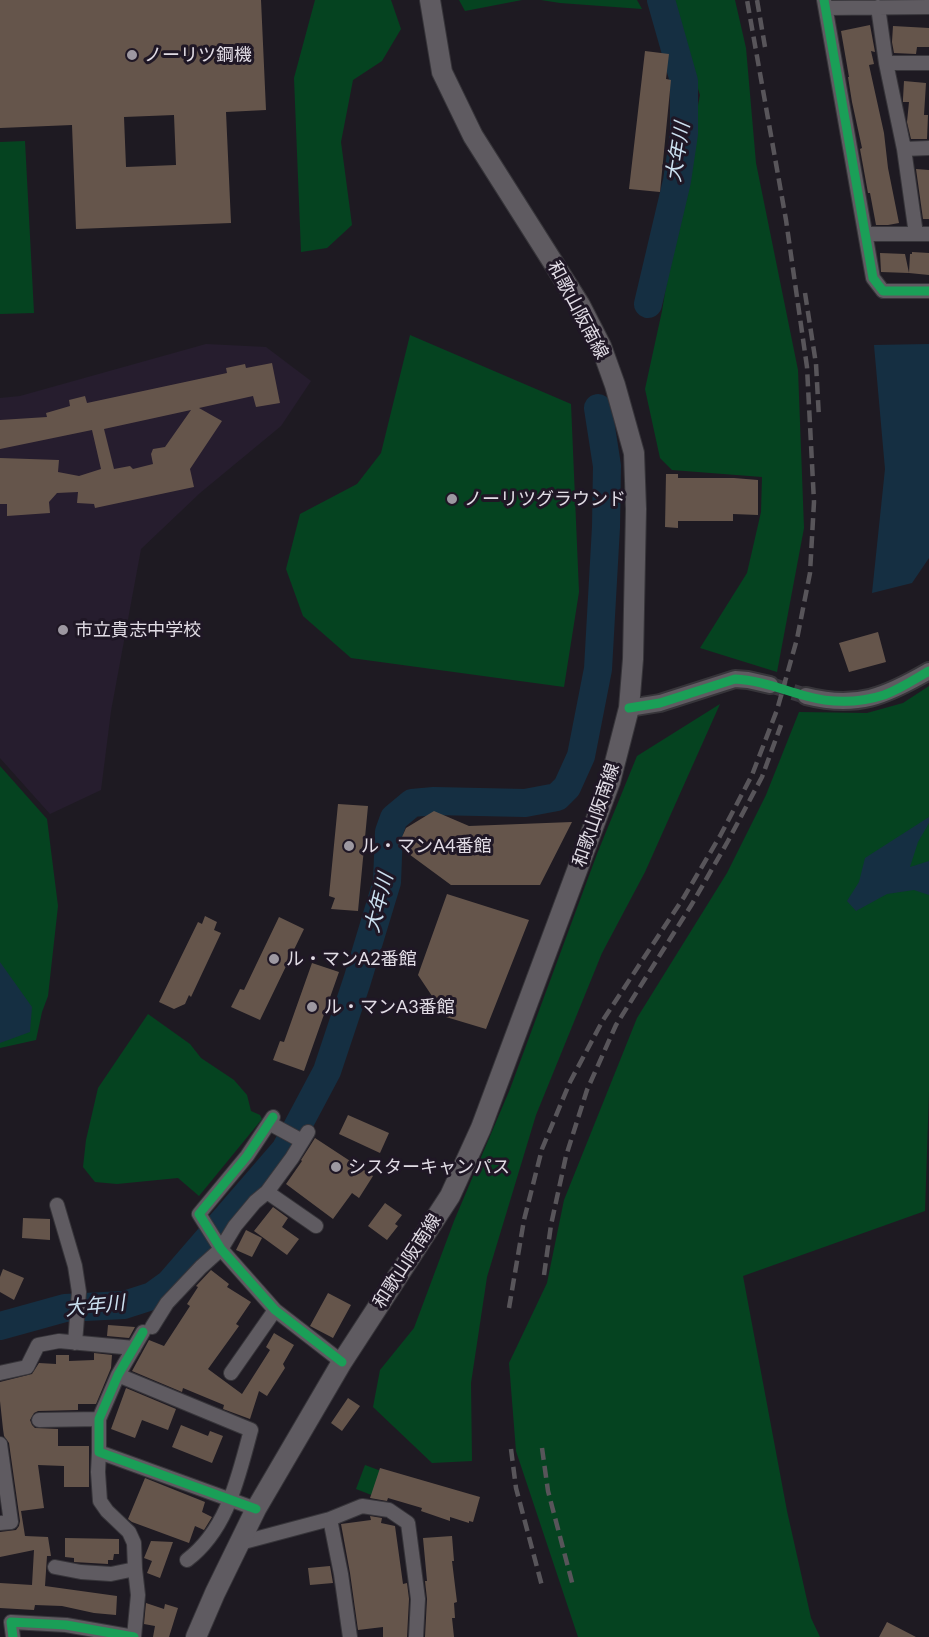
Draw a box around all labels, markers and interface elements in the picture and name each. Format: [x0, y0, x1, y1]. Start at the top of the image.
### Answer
place label: ノーリツ鋼機 [144, 44, 252, 66]
marker: ノーリツ鋼機 [125, 48, 139, 62]
water label: 大年川 [661, 120, 695, 184]
street label: 和歌山阪南線 [543, 257, 613, 363]
place label: ノーリツグラウンド [464, 488, 626, 510]
marker: ノーリツグラウンド [445, 492, 459, 506]
place label: 市立貴志中学校 [75, 619, 201, 641]
marker: 市立貴志中学校 [56, 623, 70, 637]
street label: 和歌山阪南線 [568, 760, 624, 870]
place label: ル・マンA4番館 [361, 835, 492, 857]
marker: ル・マンA4番館 [342, 839, 356, 853]
water label: 大年川 [360, 871, 398, 935]
place label: ル・マンA2番館 [286, 948, 417, 970]
marker: ル・マンA2番館 [267, 952, 281, 966]
place label: ル・マンA3番館 [324, 996, 455, 1018]
marker: ル・マンA3番館 [305, 1000, 319, 1014]
place label: シスターキャンパス [348, 1156, 510, 1178]
marker: シスターキャンパス [329, 1160, 343, 1174]
street label: 和歌山阪南線 [369, 1210, 445, 1312]
water label: 大年川 [64, 1291, 126, 1321]

